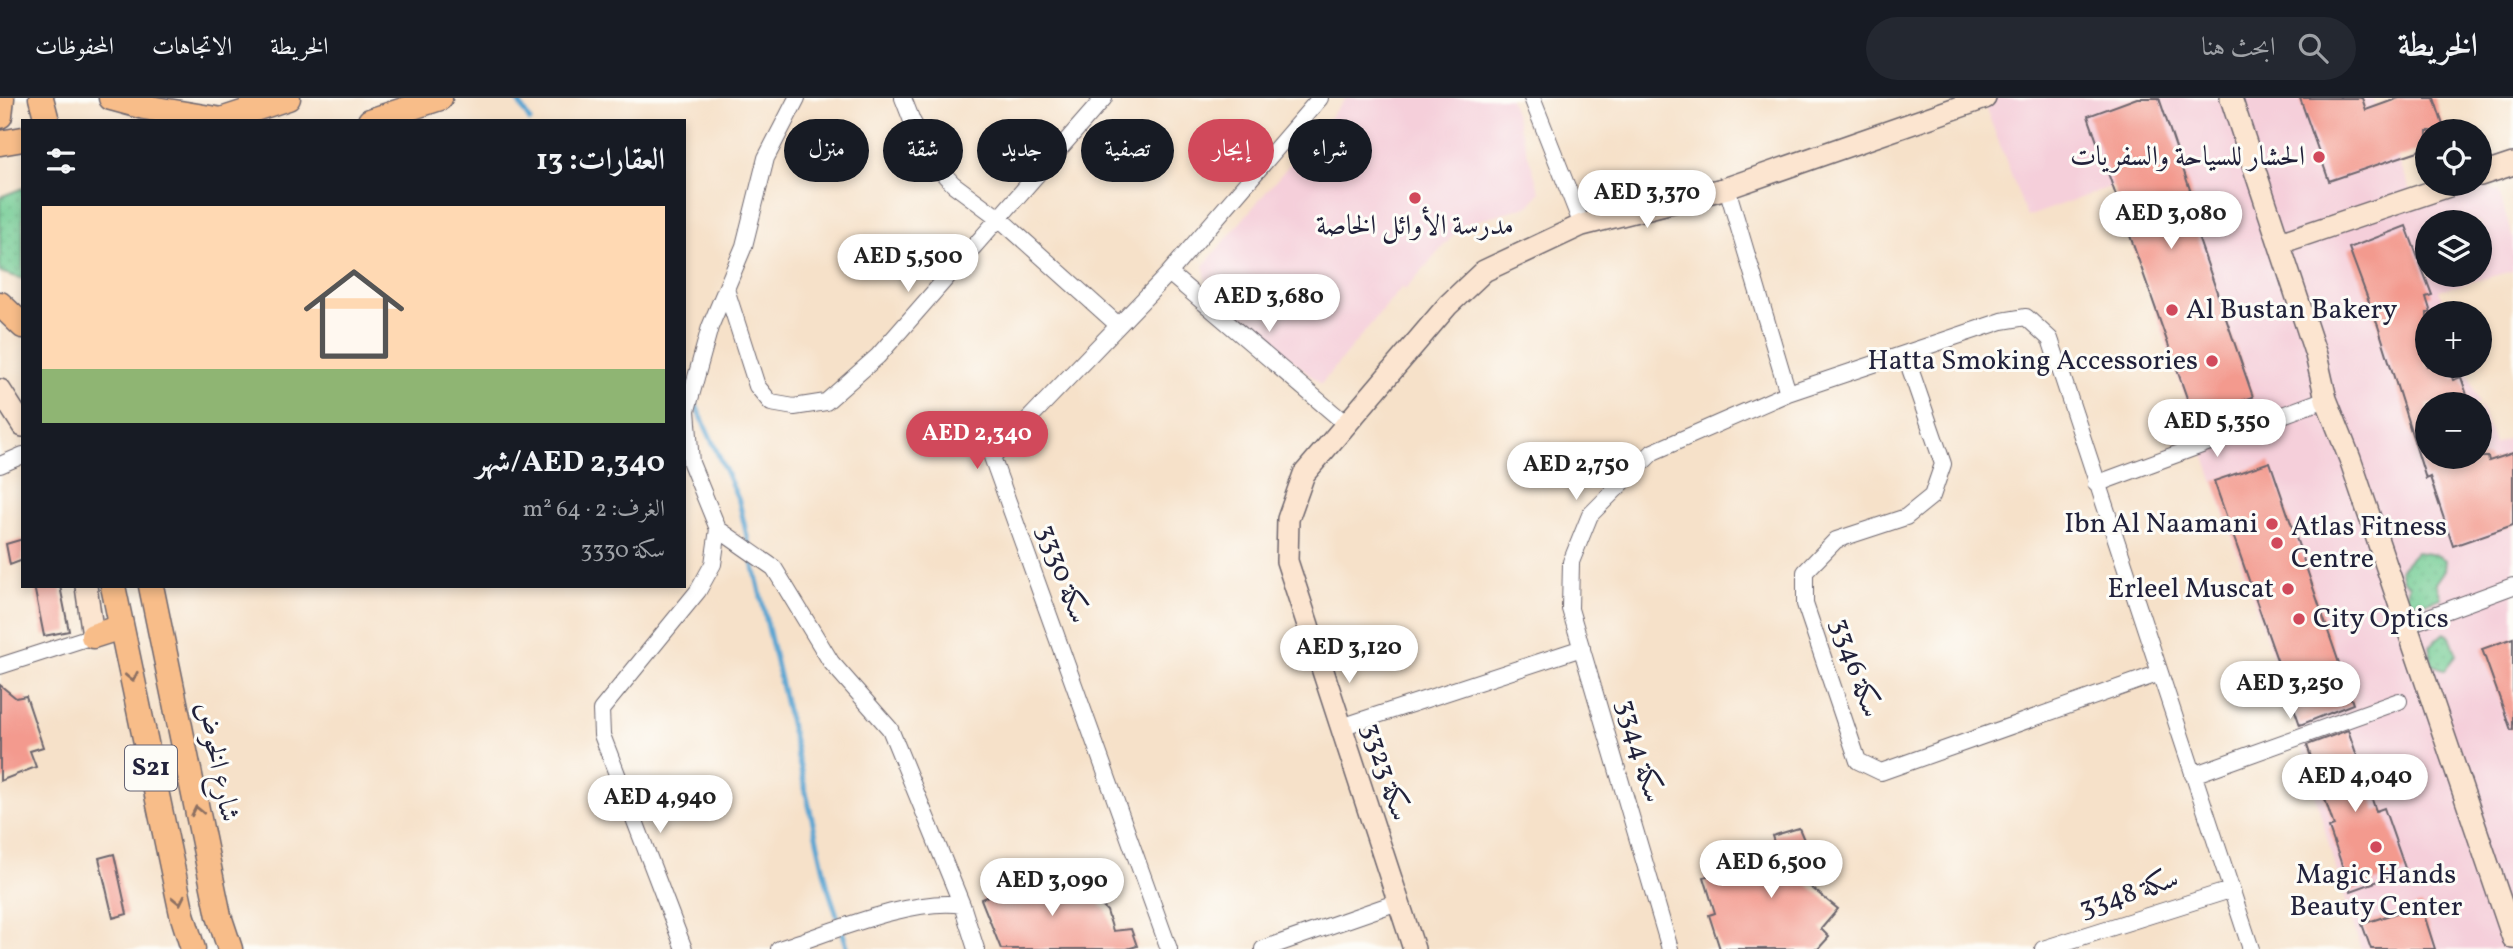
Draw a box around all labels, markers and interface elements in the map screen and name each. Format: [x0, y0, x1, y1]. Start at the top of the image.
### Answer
search box [1866, 17, 2356, 80]
text: الخريطة [2398, 25, 2478, 71]
icon: search [2294, 29, 2332, 67]
text: ابحث هنا [2201, 30, 2276, 66]
text: المحفوظات [35, 31, 114, 65]
text: الاتجاهات [152, 31, 232, 65]
text: الخريطة [270, 31, 329, 65]
chip: منزل [784, 119, 869, 182]
chip: شقة [883, 119, 963, 182]
chip: جديد [977, 119, 1067, 182]
chip: تصفية [1081, 119, 1174, 182]
chip: إيجار [1188, 119, 1274, 182]
chip: شراء [1288, 119, 1372, 182]
map controls [2415, 119, 2492, 469]
button: locate [2415, 119, 2492, 196]
place label: الحشار للسياحة والسفريات [2070, 138, 2305, 177]
text: العقارات: 13 [536, 140, 665, 182]
icon: filters [42, 142, 80, 180]
marker: الحشار للسياحة والسفريات [2311, 149, 2327, 165]
pin: AED 3,370 [1567, 170, 1727, 230]
text: AED 3,370 [1594, 177, 1700, 209]
marker: مدرسة الأوائل الخاصة [1407, 190, 1423, 206]
pin: AED 3,080 [2091, 192, 2251, 251]
text: AED 3,080 [2115, 198, 2227, 230]
place label: مدرسة الأوائل الخاصة [1316, 206, 1514, 246]
button: layers [2415, 210, 2492, 287]
pin: AED 5,500 [828, 234, 988, 294]
text: AED 5,500 [853, 241, 963, 273]
icon: home [291, 251, 417, 377]
pin: AED 3,680 [1189, 274, 1349, 334]
text: AED 3,680 [1214, 281, 1324, 313]
place label: Al Bustan Bakery [2186, 291, 2397, 330]
button: + [2415, 301, 2492, 378]
marker: Al Bustan Bakery [2164, 302, 2180, 318]
place label: Hatta Smoking Accessories [1868, 342, 2198, 381]
marker: Hatta Smoking Accessories [2204, 353, 2220, 369]
button: − [2415, 392, 2492, 469]
pin: AED 5,350 [2137, 400, 2297, 459]
text: AED 5,350 [2164, 406, 2270, 438]
pin: AED 2,340 [897, 412, 1057, 471]
text: AED 2,340 [922, 418, 1032, 450]
text: AED 2,340/شهر [476, 442, 665, 484]
pin: AED 2,750 [1496, 442, 1656, 502]
text: AED 2,750 [1523, 449, 1629, 481]
text: الغرف: 2 · 64 m² [523, 494, 665, 526]
place label: Ibn Al Naamani [2064, 505, 2258, 544]
place label: Atlas Fitness Centre [2291, 508, 2447, 579]
marker: Ibn Al Naamani [2264, 516, 2280, 532]
street label: سكة 3330 [1026, 519, 1098, 629]
text: سكة 3330 [581, 535, 665, 567]
marker: Atlas Fitness Centre [2269, 535, 2285, 551]
place label: Erleel Muscat [2107, 570, 2274, 609]
marker: Erleel Muscat [2280, 581, 2296, 597]
place label: City Optics [2313, 600, 2449, 639]
marker: City Optics [2291, 611, 2307, 627]
street label: سكة 3346 [1820, 613, 1890, 723]
pin: AED 3,120 [1269, 626, 1429, 685]
text: AED 3,120 [1296, 632, 1402, 664]
pin: AED 3,250 [2210, 662, 2370, 721]
text: AED 3,250 [2236, 668, 2344, 700]
one-way arrow [124, 671, 139, 683]
street label: سكة 3344 [1606, 695, 1672, 807]
street label: شارع الخوض [183, 698, 249, 826]
street label: سكة 3323 [1351, 718, 1419, 826]
road number: S21 [125, 746, 177, 790]
pin: AED 4,040 [2275, 754, 2435, 814]
text: AED 4,040 [2298, 761, 2412, 793]
pin: AED 4,940 [580, 776, 740, 835]
text: AED 4,940 [604, 782, 716, 814]
one-way arrow [191, 805, 206, 817]
marker: Magic Hands Beauty Center [2368, 839, 2384, 855]
pin: AED 6,500 [1691, 840, 1851, 900]
text: AED 6,500 [1716, 847, 1826, 879]
place label: Magic Hands Beauty Center [2289, 856, 2463, 927]
pin: AED 3,090 [972, 858, 1132, 918]
street label: سكة 3348 [2074, 860, 2184, 928]
text: AED 3,090 [996, 865, 1108, 897]
one-way arrow [170, 894, 185, 906]

